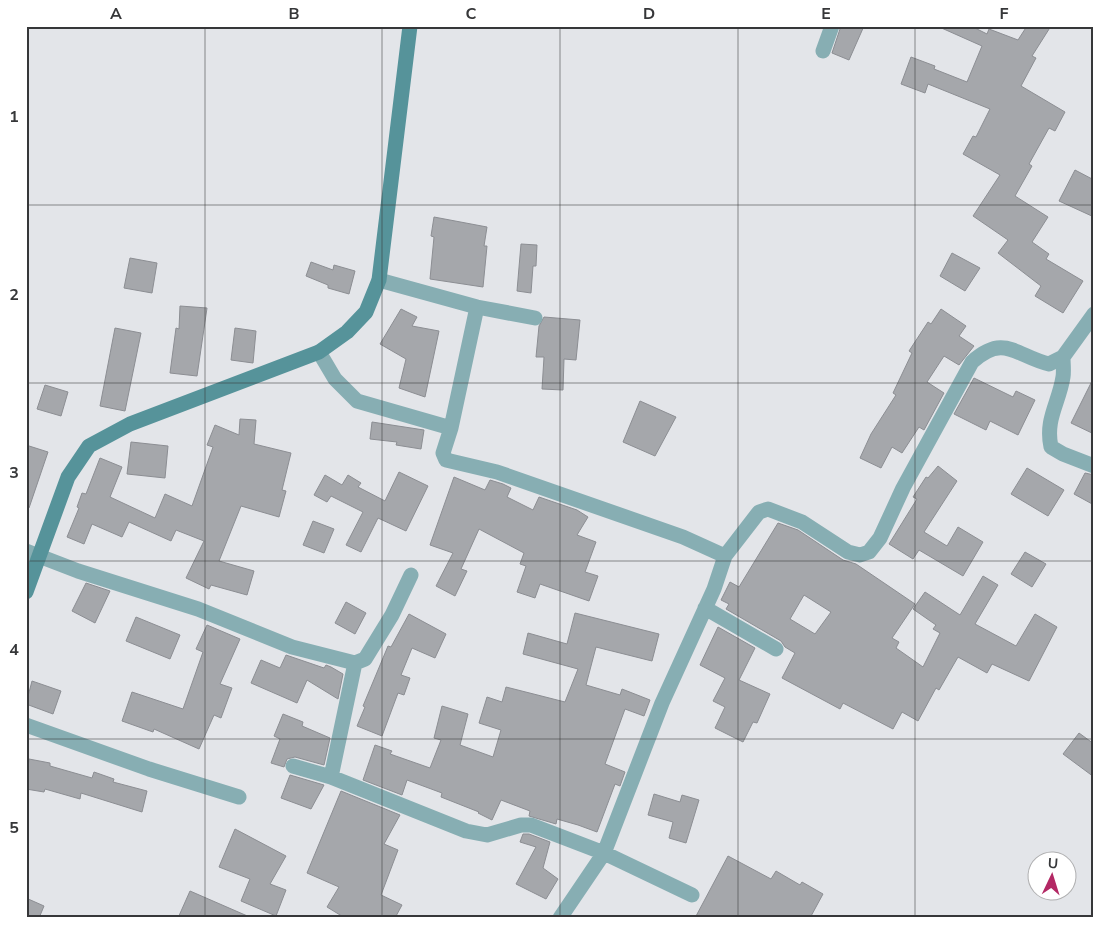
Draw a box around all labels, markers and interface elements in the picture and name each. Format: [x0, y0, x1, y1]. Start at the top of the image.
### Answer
text: A [110, 3, 122, 25]
text: B [288, 3, 300, 25]
text: C [466, 3, 477, 25]
text: D [643, 3, 655, 25]
text: E [821, 3, 831, 25]
text: F [1000, 3, 1009, 25]
text: 1 [9, 106, 19, 128]
text: 2 [9, 284, 19, 306]
text: 3 [9, 462, 19, 484]
text: 4 [9, 639, 19, 661]
text: 5 [9, 817, 19, 839]
north arrow [1028, 852, 1078, 902]
text: U [1047, 854, 1059, 873]

